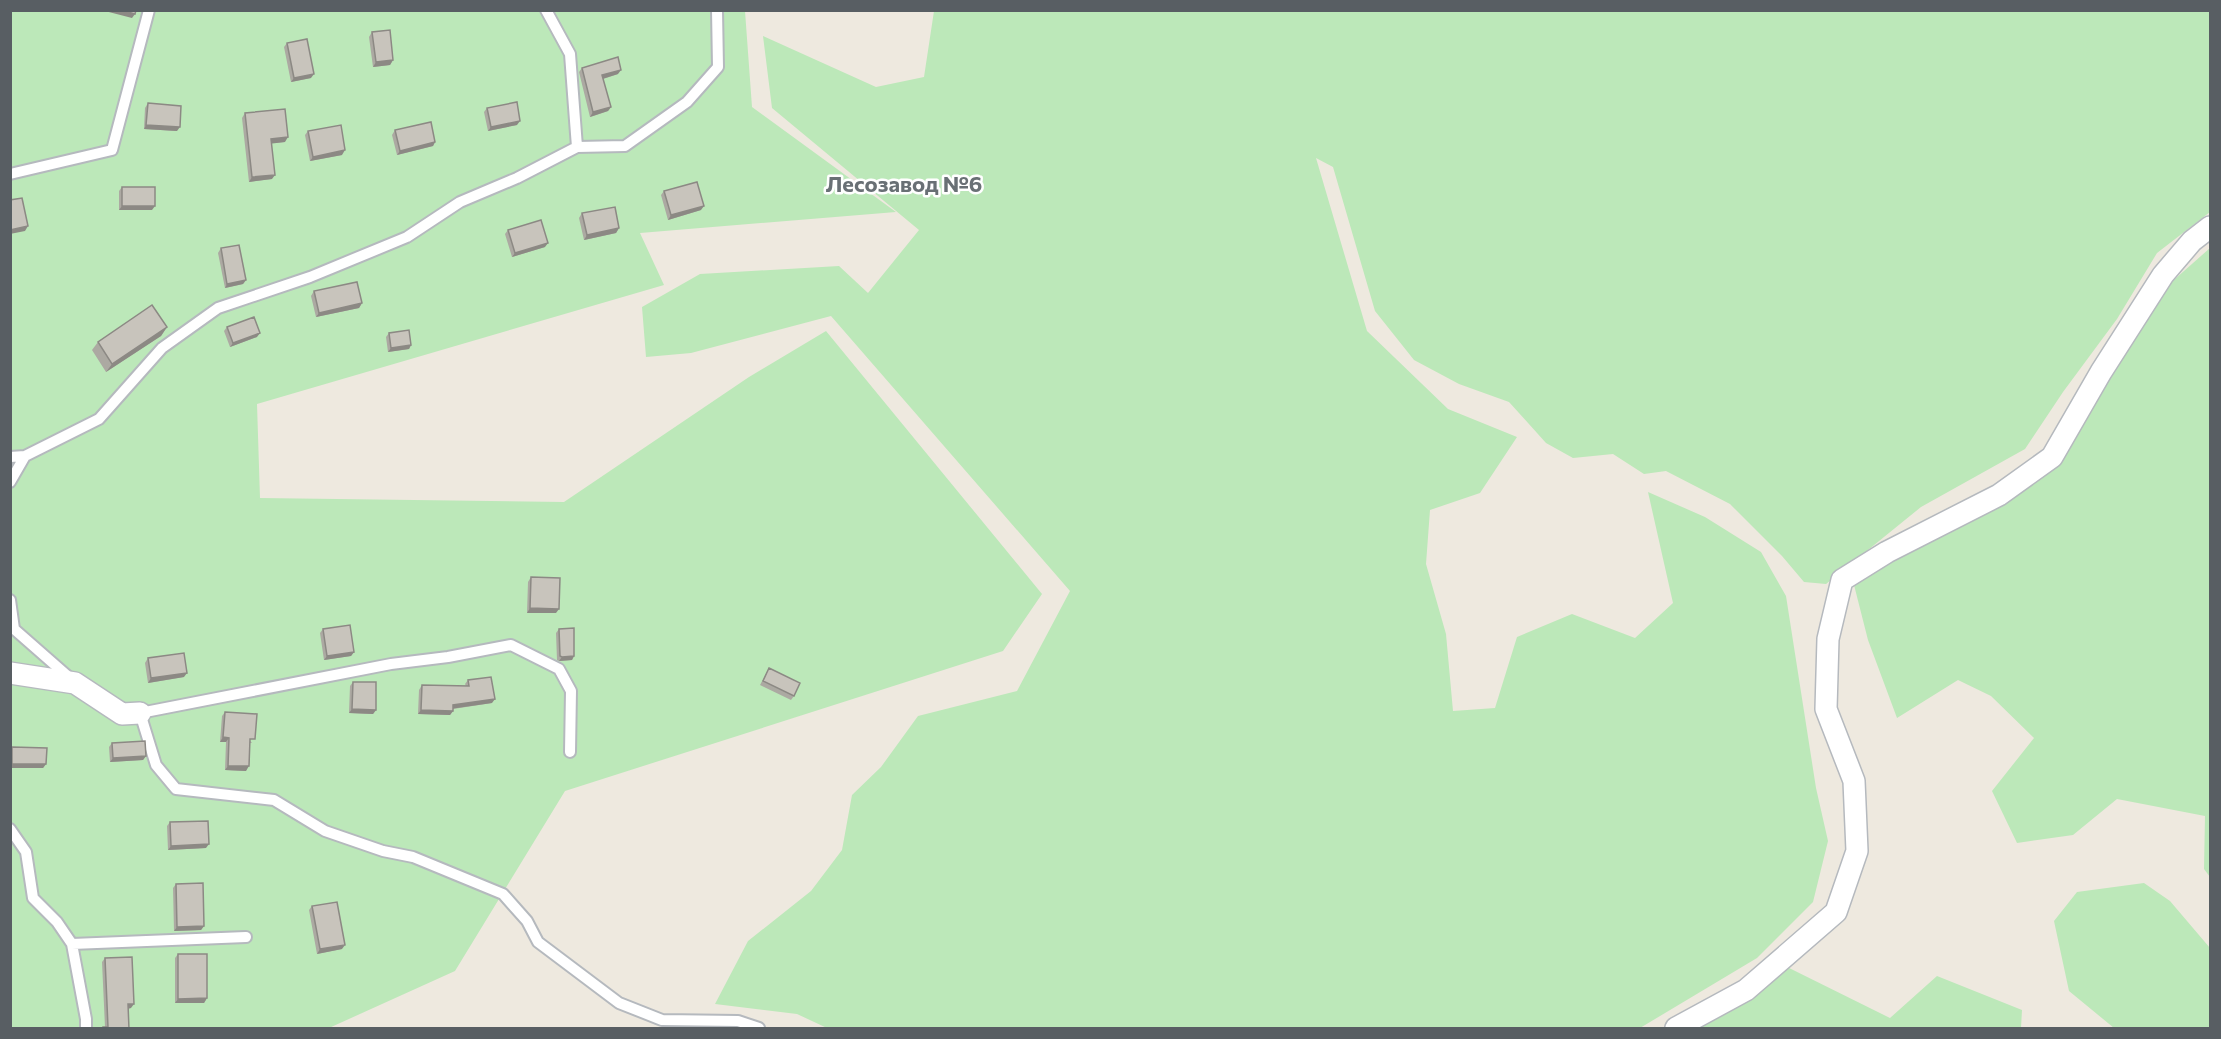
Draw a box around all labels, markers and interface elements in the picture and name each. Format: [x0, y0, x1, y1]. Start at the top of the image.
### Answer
district label: Лесозавод №6 [826, 170, 982, 197]

